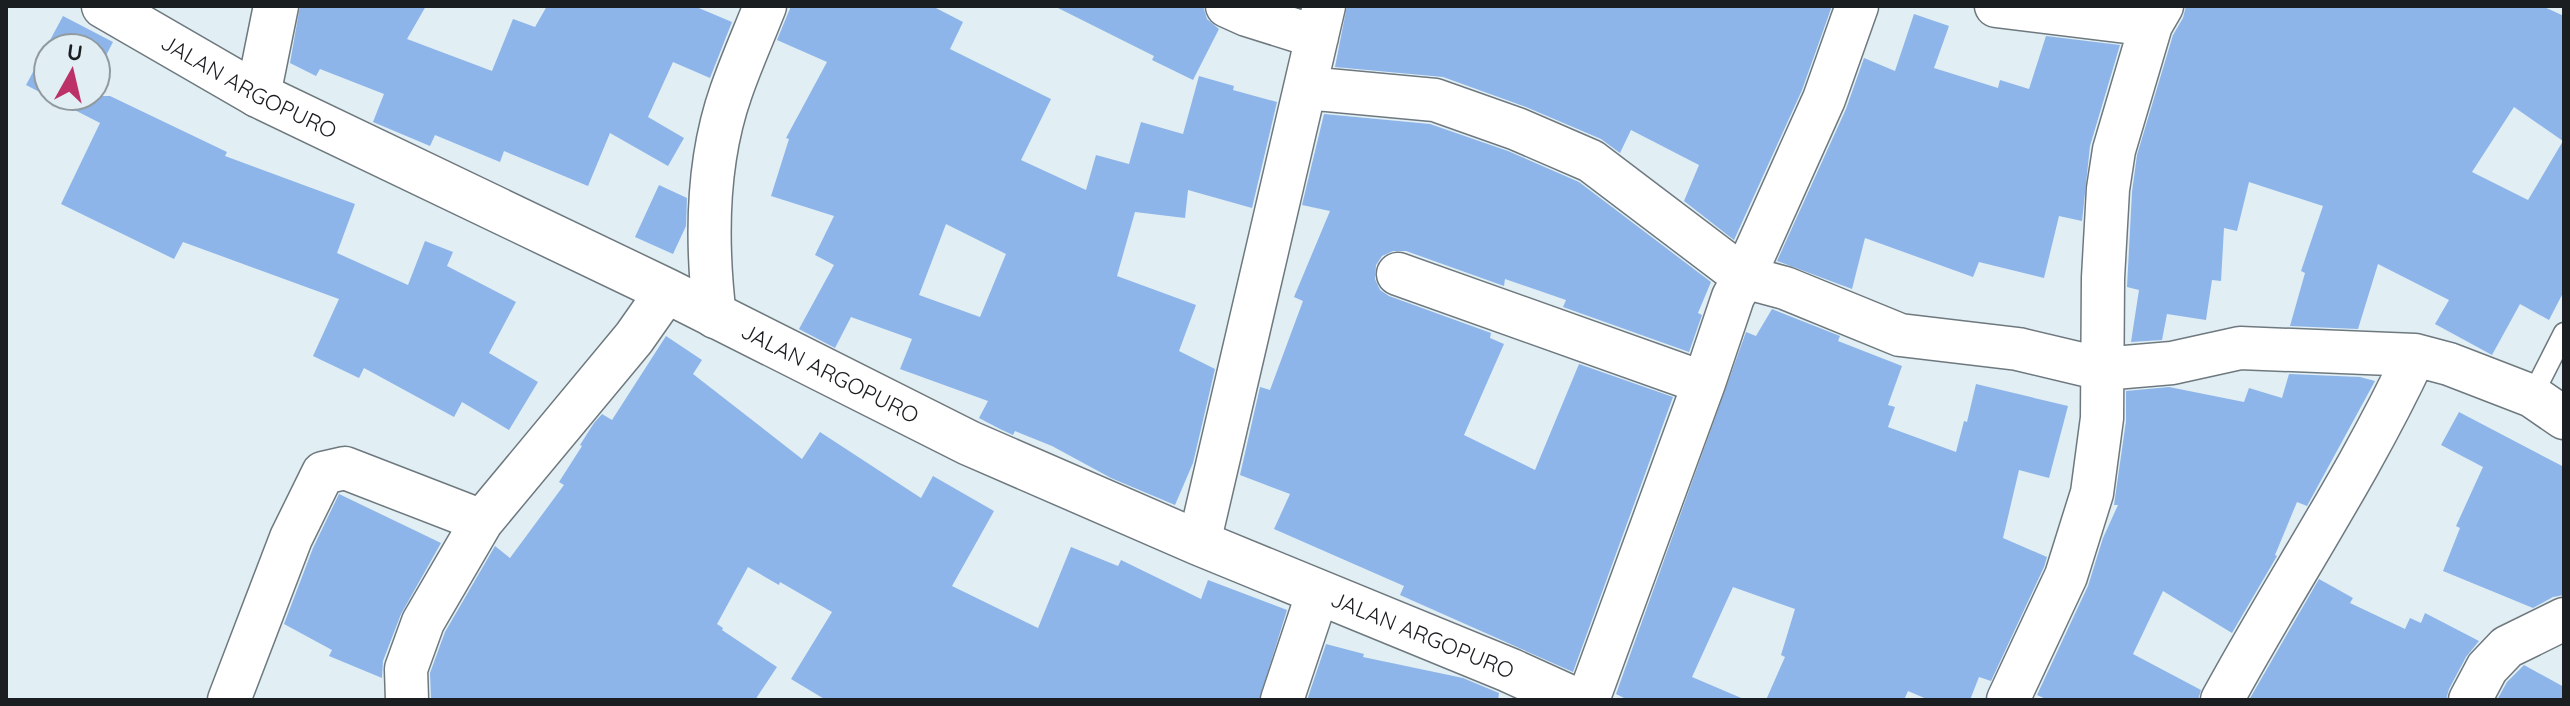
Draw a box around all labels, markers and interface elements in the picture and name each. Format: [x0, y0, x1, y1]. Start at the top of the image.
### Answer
street label: JALAN ARGOPURO [156, 28, 342, 145]
north arrow [32, 32, 112, 112]
text: U [65, 37, 84, 67]
street label: JALAN ARGOPURO [736, 317, 924, 430]
street label: JALAN ARGOPURO [1327, 585, 1518, 685]

